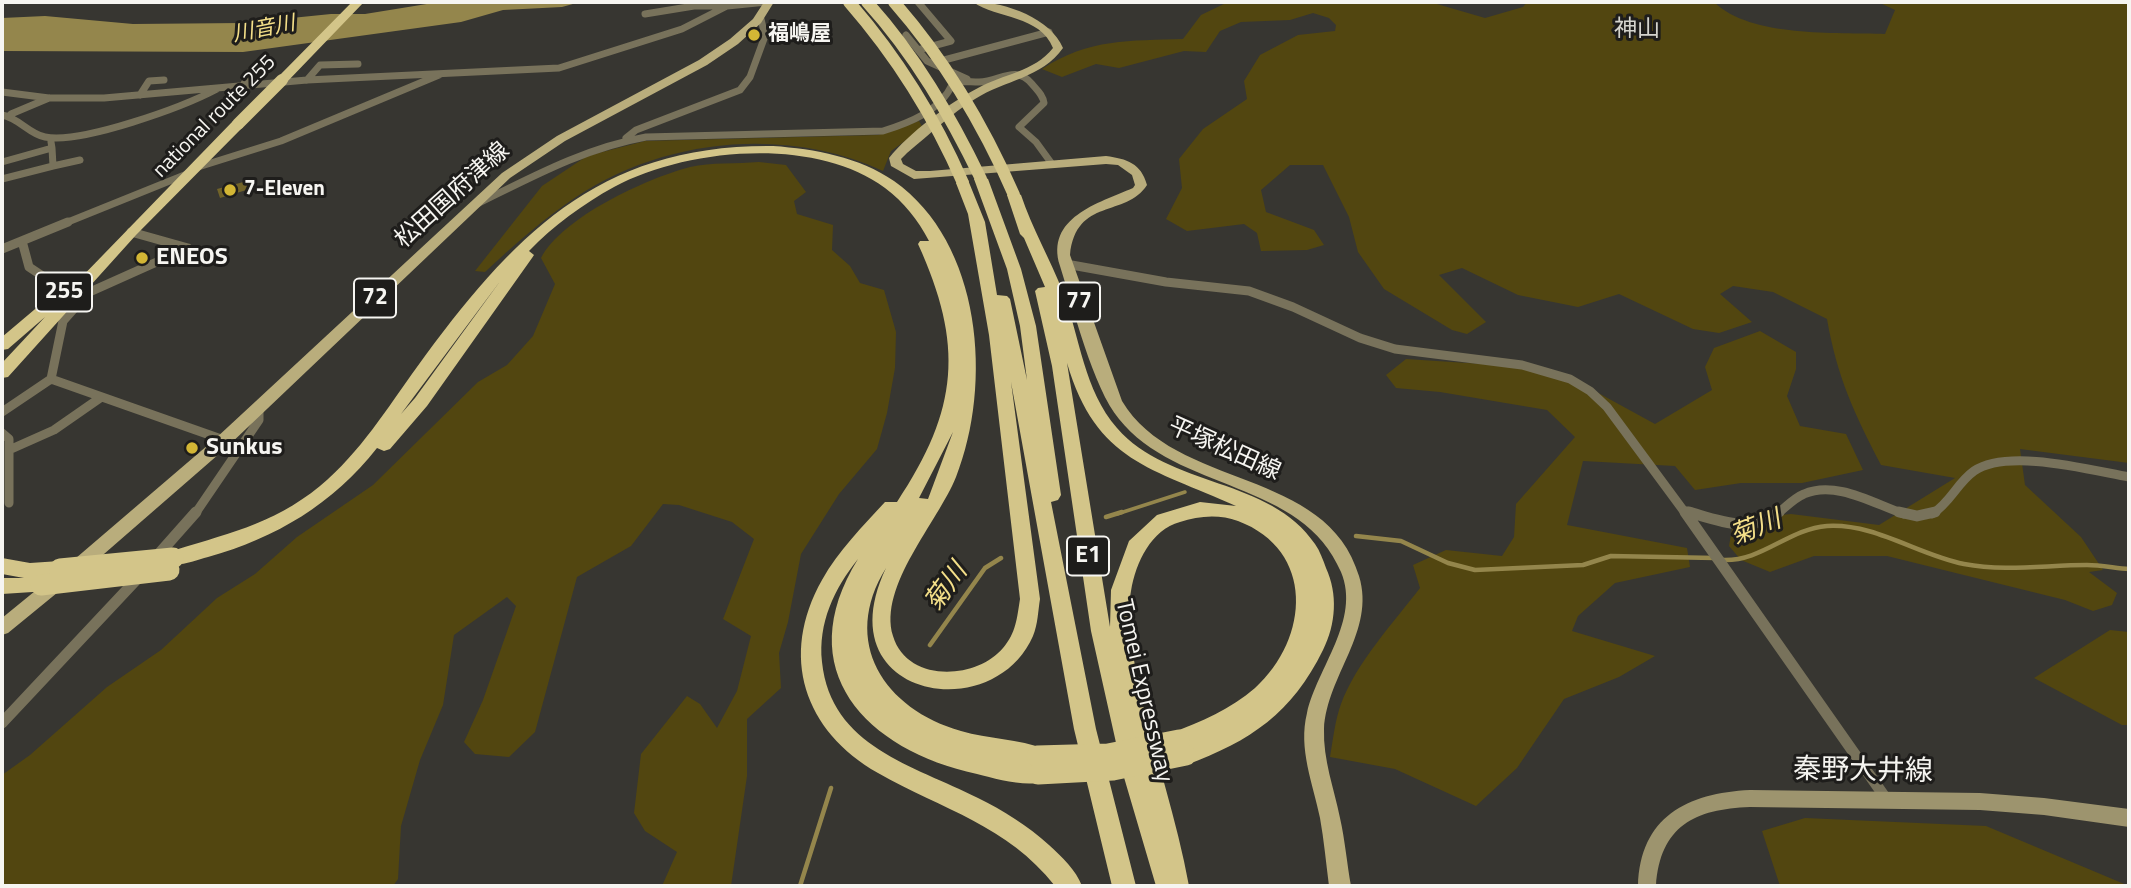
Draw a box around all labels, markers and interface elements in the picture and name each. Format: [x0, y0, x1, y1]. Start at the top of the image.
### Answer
water label: 川音川 [231, 12, 297, 48]
district label: 神山 [1614, 16, 1660, 44]
place label: 福嶋屋 [768, 22, 831, 48]
marker: 福嶋屋 [746, 27, 762, 43]
street label: national route 255 [148, 50, 282, 184]
street label: 松田国府津線 [390, 137, 516, 255]
place label: 7-Eleven [244, 177, 325, 203]
marker: 7-Eleven [222, 182, 238, 198]
place label: ENEOS [156, 244, 228, 272]
marker: ENEOS [134, 250, 150, 266]
road number: 255 [36, 272, 92, 312]
road number: 72 [354, 278, 396, 318]
road number: 77 [1058, 282, 1100, 322]
street label: 平塚松田線 [1163, 412, 1285, 488]
place label: Sunkus [206, 434, 283, 462]
marker: Sunkus [184, 440, 200, 456]
water label: 菊川 [1726, 505, 1786, 553]
road number: E1 [1067, 536, 1109, 576]
water label: 菊川 [919, 558, 975, 618]
street label: Tomei Expressway [1108, 597, 1178, 785]
street label: 秦野大井線 [1793, 754, 1933, 790]

